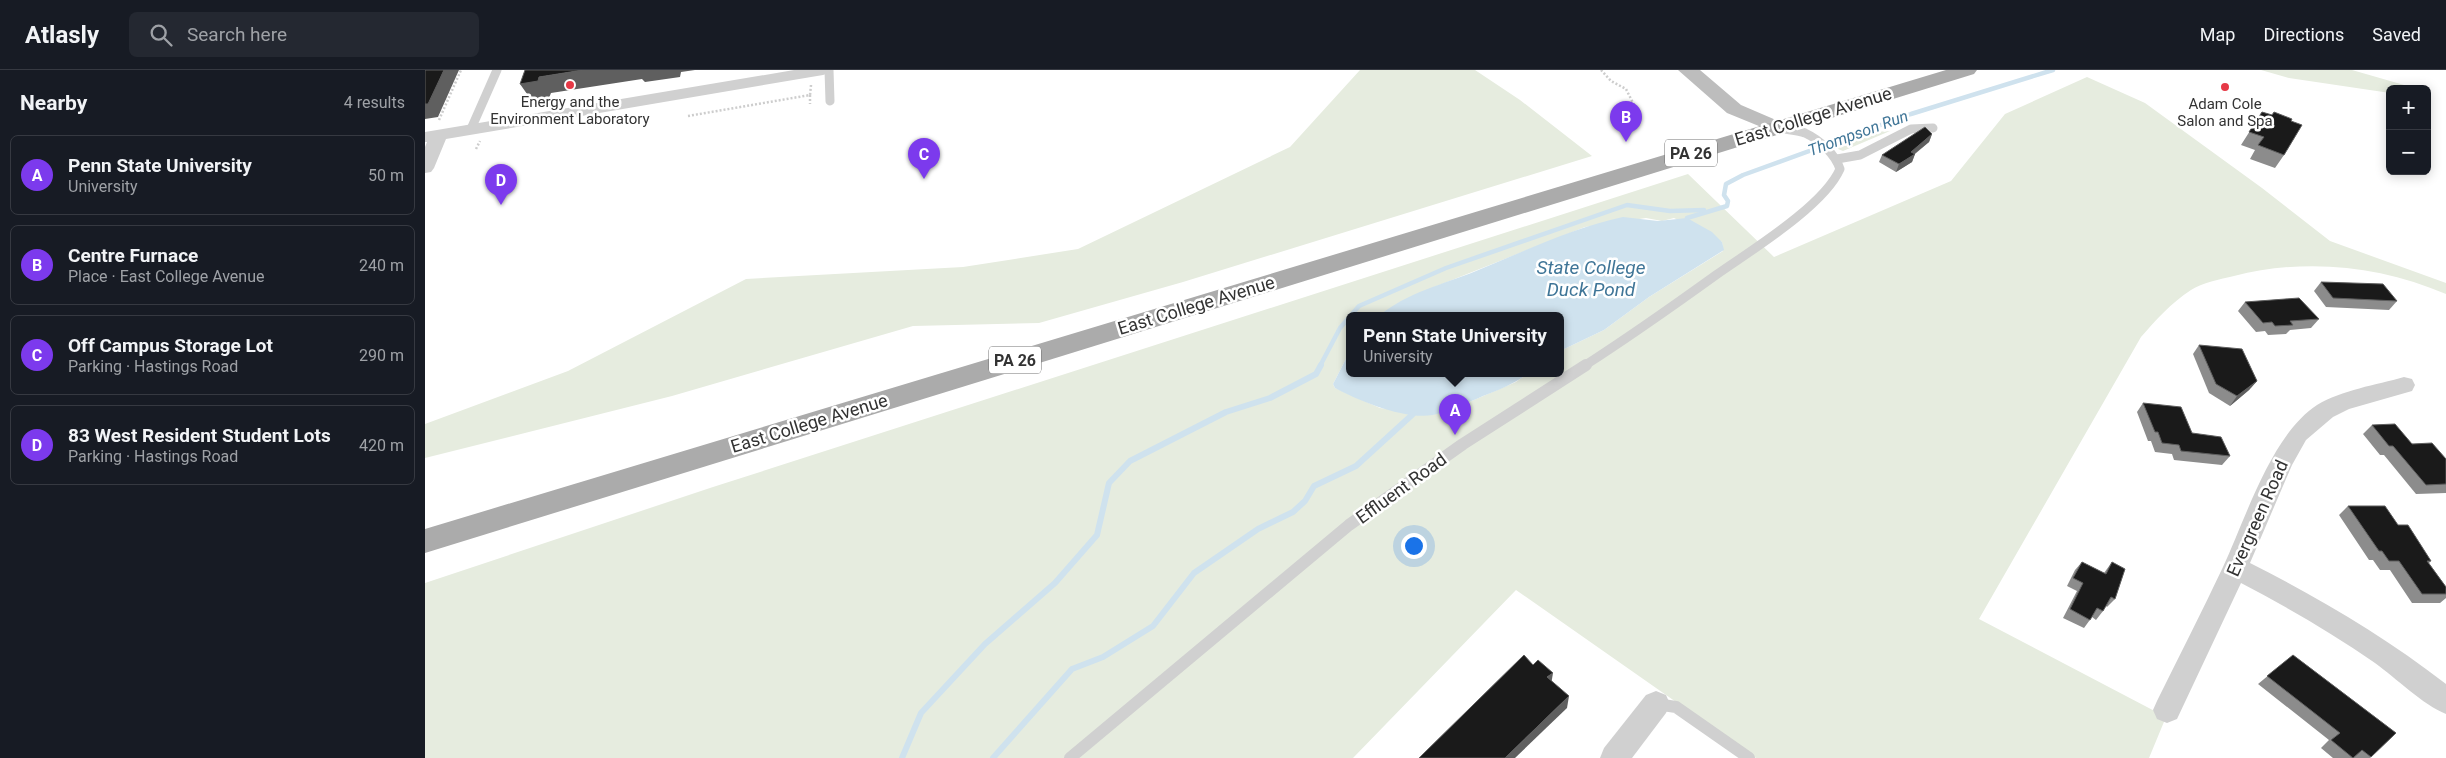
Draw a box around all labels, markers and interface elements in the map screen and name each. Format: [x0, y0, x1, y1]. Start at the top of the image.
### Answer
search box [129, 12, 479, 57]
text: Atlasly [25, 21, 99, 49]
icon: search [147, 21, 175, 49]
text: Search here [187, 23, 287, 46]
text: Map [2200, 24, 2235, 45]
text: Directions [2263, 24, 2344, 45]
text: Saved [2372, 24, 2421, 45]
marker: Energy and the Environment Laboratory [564, 79, 576, 91]
marker: Adam Cole Salon and Spa [2219, 81, 2231, 93]
street label: East College Avenue [1732, 82, 1894, 150]
map controls [2386, 85, 2431, 175]
button: + [2386, 85, 2431, 130]
text: Nearby [20, 91, 87, 115]
text: 4 results [344, 93, 405, 112]
place label: Energy and the Environment Laboratory [490, 93, 650, 128]
place label: Adam Cole Salon and Spa [2177, 95, 2273, 130]
pin: B [1610, 101, 1642, 142]
water label: Thompson Run [1805, 106, 1911, 160]
button: − [2386, 130, 2431, 175]
pin: C [908, 138, 940, 179]
road number: PA 26 [1665, 140, 1717, 166]
text: Penn State University [68, 154, 252, 177]
pin: D [485, 164, 517, 205]
text: A [32, 166, 42, 185]
text: 50 m [368, 166, 404, 185]
text: University [68, 177, 138, 196]
text: Centre Furnace [68, 244, 198, 267]
text: B [32, 256, 42, 275]
text: 240 m [359, 256, 404, 275]
water label: State College Duck Pond [1537, 256, 1646, 301]
text: Place · East College Avenue [68, 267, 264, 286]
street label: East College Avenue [1115, 271, 1277, 339]
popup [1346, 312, 1564, 377]
text: Penn State University [1363, 324, 1547, 347]
text: Off Campus Storage Lot [68, 334, 273, 357]
text: C [32, 346, 42, 365]
text: 290 m [359, 346, 404, 365]
road number: PA 26 [989, 346, 1041, 374]
text: University [1363, 347, 1433, 366]
text: Parking · Hastings Road [68, 357, 238, 376]
street label: East College Avenue [728, 389, 890, 457]
pin: A [1439, 394, 1471, 435]
text: 83 West Resident Student Lots [68, 424, 331, 447]
text: D [32, 436, 42, 455]
text: 420 m [359, 436, 404, 455]
text: Parking · Hastings Road [68, 447, 238, 466]
street label: Effluent Road [1352, 448, 1450, 528]
street label: Evergreen Road [2222, 457, 2292, 579]
your location [1401, 533, 1427, 559]

